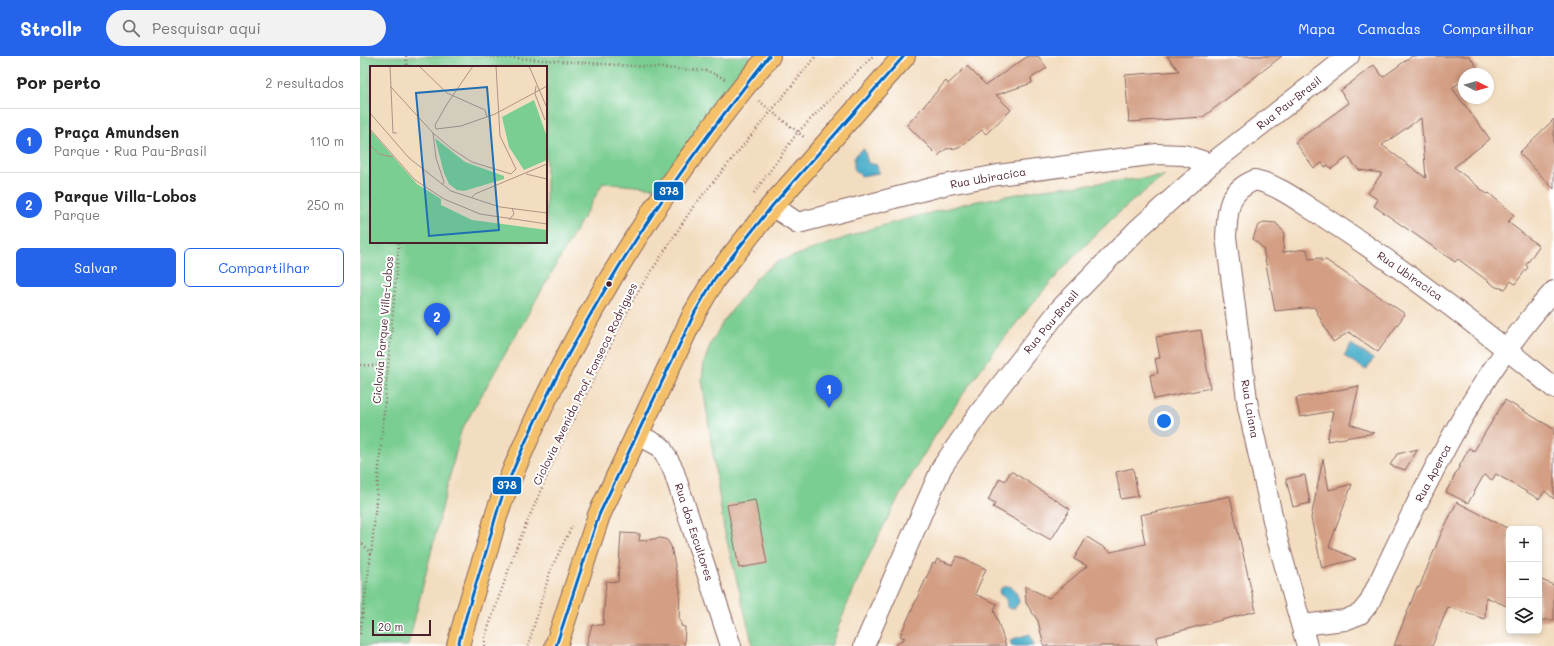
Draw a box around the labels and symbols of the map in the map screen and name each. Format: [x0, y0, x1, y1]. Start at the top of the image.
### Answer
inset map [370, 66, 547, 243]
north arrow [1458, 68, 1494, 104]
street label: Rua Pau-Brasil [1253, 73, 1324, 133]
street label: Rua Ubiracica [949, 163, 1027, 192]
line badge: 378 [653, 181, 684, 201]
text: 378 [659, 183, 679, 198]
street label: Rua Ubiracica [1375, 247, 1446, 304]
street label: Ciclovia Parque Villa-Lobos [369, 256, 396, 404]
unlabelled marker [604, 279, 614, 289]
street label: Ciclovia Avenida Prof. Fonseca Rodrigues [529, 280, 640, 487]
street label: Rua Pau-Brasil [1020, 287, 1082, 357]
pin: 2 [424, 303, 450, 336]
pin: 1 [816, 375, 842, 408]
street label: Rua Laiana [1238, 378, 1263, 440]
your location [1154, 411, 1174, 431]
street label: Rua Aperca [1411, 441, 1454, 504]
line badge: 378 [492, 476, 522, 495]
text: 378 [497, 477, 517, 492]
street label: Rua dos Escultores [672, 481, 717, 583]
scale bar [372, 618, 431, 637]

